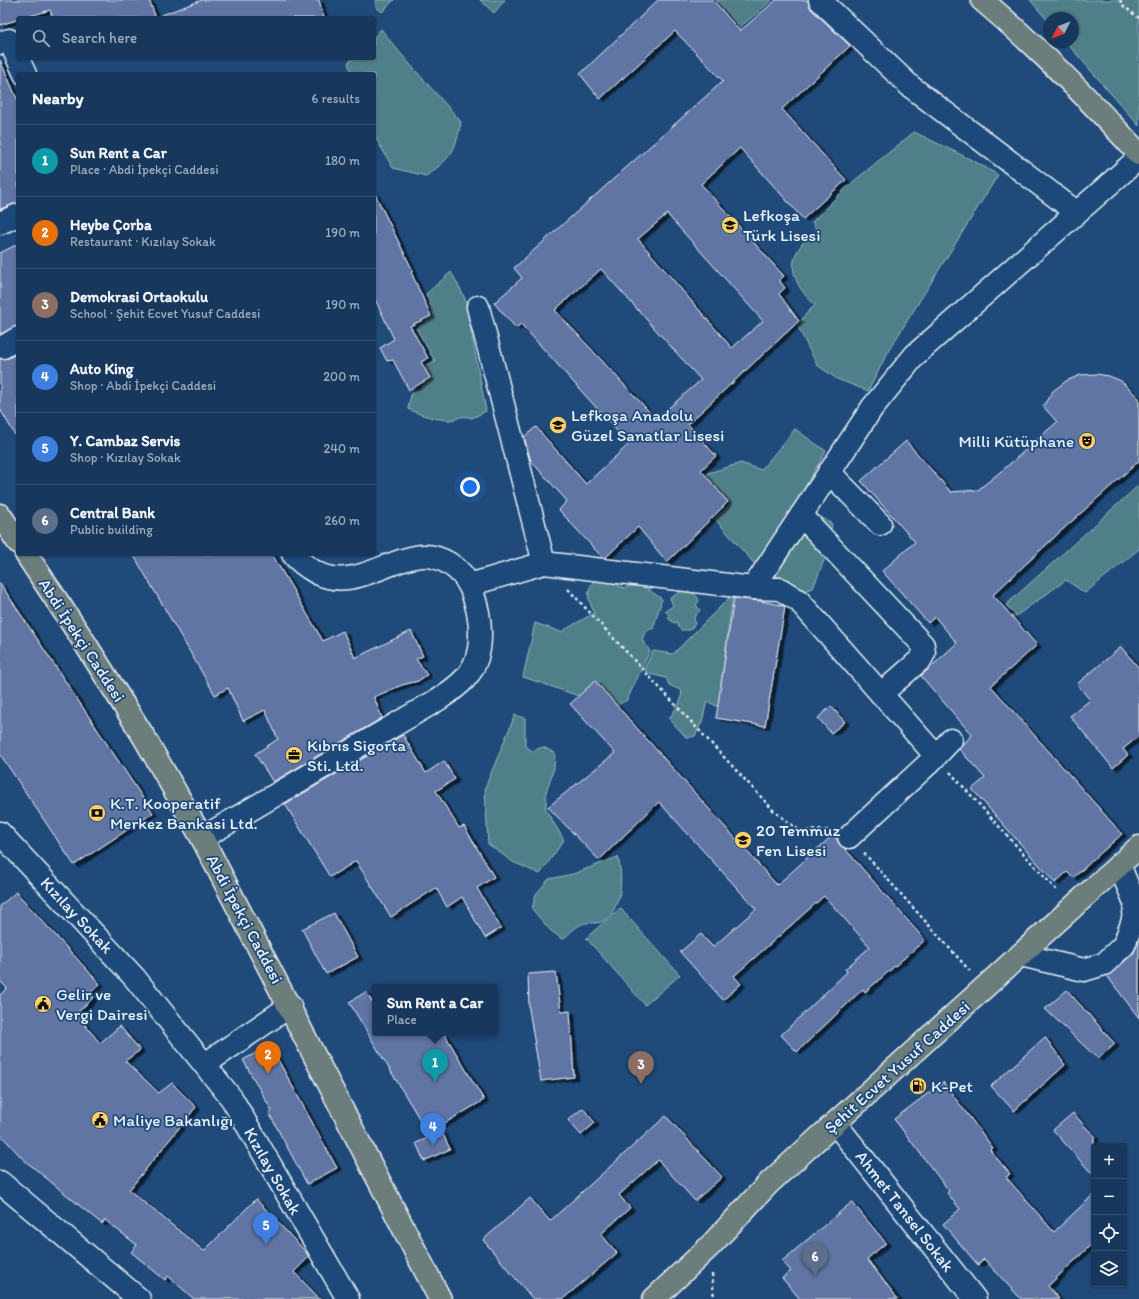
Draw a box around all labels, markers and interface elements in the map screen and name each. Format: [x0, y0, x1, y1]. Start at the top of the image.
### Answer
north arrow [1043, 12, 1079, 48]
search box [16, 16, 376, 60]
icon: search [30, 27, 52, 49]
text: Search here [62, 29, 137, 47]
text: Nearby [32, 88, 84, 108]
text: 6 results [312, 91, 360, 106]
text: Sun Rent a Car [70, 144, 167, 162]
text: 1 [42, 153, 48, 168]
text: 180 m [325, 153, 360, 168]
text: Place · Abdi İpekçi Caddesi [70, 162, 219, 177]
place label: Lefkoşa Türk Lisesi [743, 205, 821, 245]
school or university icon: Lefkoşa Türk Lisesi [720, 215, 740, 235]
text: Heybe Çorba [70, 216, 152, 234]
text: 2 [42, 225, 48, 240]
text: 190 m [325, 225, 360, 240]
text: Restaurant · Kızılay Sokak [70, 234, 216, 249]
text: Demokrasi Ortaokulu [70, 288, 208, 306]
text: 3 [41, 297, 49, 312]
text: 190 m [325, 297, 360, 312]
text: School · Şehit Ecvet Yusuf Caddesi [70, 306, 260, 321]
text: Auto King [70, 360, 133, 378]
text: 4 [41, 369, 49, 384]
text: 200 m [323, 369, 360, 384]
text: Shop · Abdi İpekçi Caddesi [70, 378, 216, 393]
place label: Lefkoşa Anadolu Güzel Sanatlar Lisesi [571, 405, 724, 445]
school or university icon: Lefkoşa Anadolu Güzel Sanatlar Lisesi [548, 415, 568, 435]
place label: Milli Kütüphane [958, 431, 1074, 451]
theatre icon: Milli Kütüphane [1077, 431, 1097, 451]
text: Y. Cambaz Servis [70, 432, 180, 450]
text: 5 [42, 441, 48, 456]
text: 240 m [323, 441, 360, 456]
text: Shop · Kızılay Sokak [70, 450, 181, 465]
your location [460, 477, 480, 497]
text: Central Bank [70, 504, 155, 522]
text: 6 [42, 513, 48, 528]
text: 260 m [324, 513, 360, 528]
text: Public building [70, 522, 153, 537]
street label: Abdi İpekçi Caddesi [35, 574, 129, 706]
place label: Kıbrıs Sigorta Sti. Ltd. [307, 735, 406, 775]
office icon: Kıbrıs Sigorta Sti. Ltd. [284, 745, 304, 765]
place label: K.T. Kooperatif Merkez Bankasi Ltd. [110, 793, 258, 833]
bank icon: K.T. Kooperatif Merkez Bankasi Ltd. [87, 803, 107, 823]
place label: 20 Temmuz Fen Lisesi [756, 820, 840, 860]
school or university icon: 20 Temmuz Fen Lisesi [733, 830, 753, 850]
street label: Abdi İpekçi Caddesi [203, 851, 287, 987]
street label: Kızılay Sokak [36, 873, 118, 958]
place label: Gelir ve Vergi Dairesi [56, 984, 148, 1024]
popup [372, 984, 498, 1036]
public building icon: Gelir ve Vergi Dairesi [33, 994, 53, 1014]
text: Sun Rent a Car [387, 994, 483, 1012]
street label: Şehit Ecvet Yusuf Caddesi [820, 996, 974, 1138]
text: Place [387, 1012, 417, 1027]
pin: 2 [255, 1041, 281, 1074]
pin: 1 [422, 1049, 448, 1082]
pin: 3 [628, 1051, 654, 1084]
fuel station icon: K-Pet [908, 1076, 928, 1096]
place label: K-Pet [931, 1076, 973, 1096]
public building icon: Maliye Bakanlığı [90, 1110, 110, 1130]
place label: Maliye Bakanlığı [113, 1110, 233, 1130]
pin: 4 [420, 1113, 446, 1146]
street label: Kızılay Sokak [240, 1124, 306, 1218]
map controls [1091, 1143, 1127, 1287]
button: + [1091, 1143, 1127, 1179]
street label: Ahmet Tansel Sokak [852, 1147, 959, 1276]
button: − [1091, 1179, 1127, 1215]
pin: 5 [253, 1212, 279, 1245]
button: locate [1091, 1215, 1127, 1251]
pin: 6 [802, 1243, 828, 1276]
button: layers [1091, 1251, 1127, 1287]

